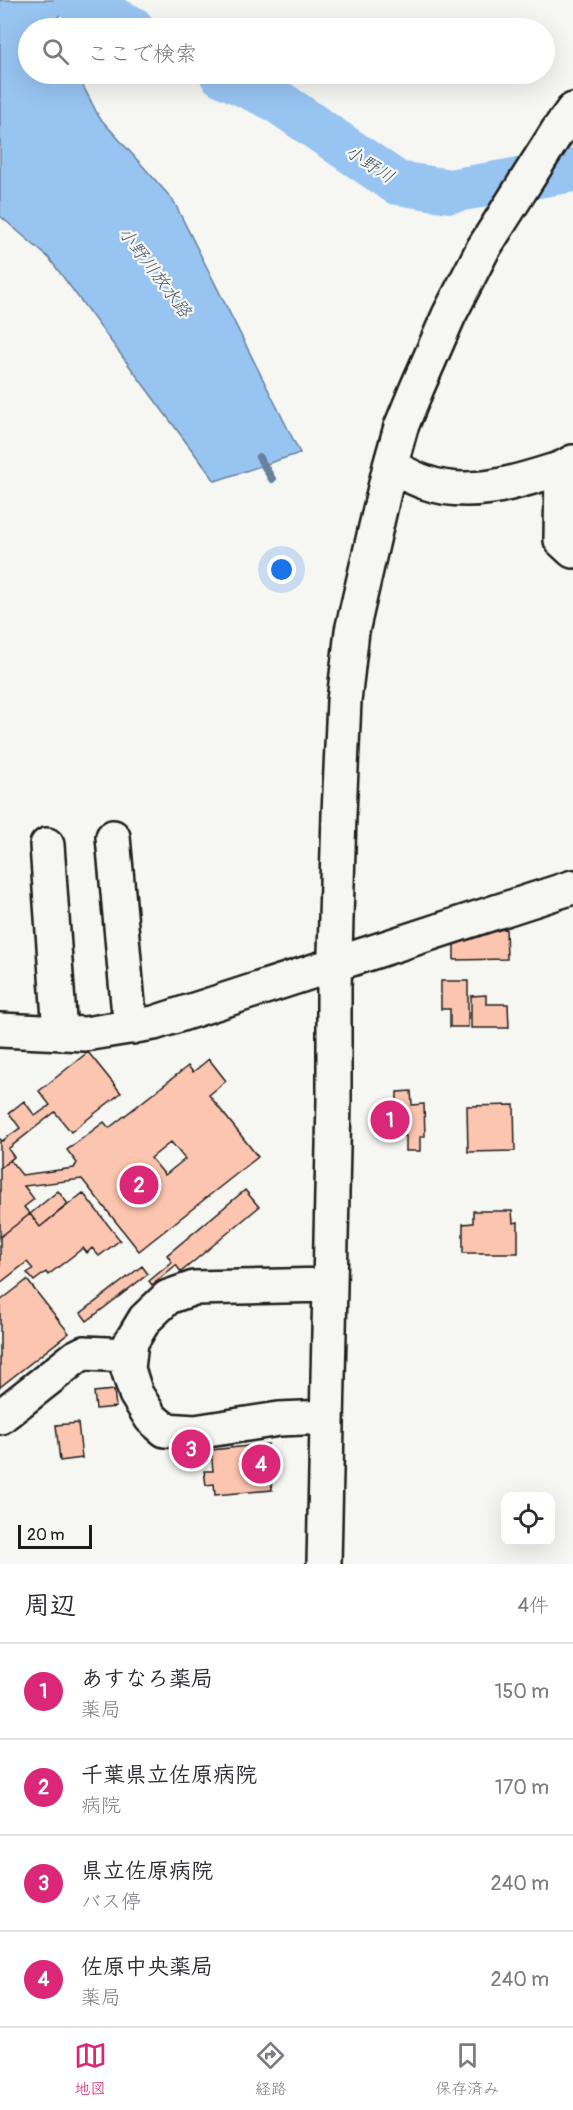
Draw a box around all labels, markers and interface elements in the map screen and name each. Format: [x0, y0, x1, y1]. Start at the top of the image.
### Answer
search box [18, 18, 555, 84]
icon: search [39, 35, 72, 68]
text: ここで検索 [87, 40, 197, 68]
water label: 小野川 [341, 140, 399, 189]
water label: 小野川放水路 [113, 222, 197, 323]
your location [267, 555, 296, 584]
pin: 1 [370, 1098, 410, 1142]
pin: 2 [120, 1162, 158, 1208]
pin: 3 [172, 1426, 210, 1472]
pin: 4 [242, 1442, 280, 1486]
map controls [501, 1492, 555, 1546]
button: locate [501, 1492, 555, 1546]
scale bar [18, 1522, 92, 1550]
text: 20 m [27, 1525, 65, 1545]
text: 周辺 [24, 1590, 76, 1622]
text: 4件 [517, 1593, 549, 1618]
text: あすなろ薬局 [81, 1665, 213, 1693]
text: 1 [40, 1679, 47, 1704]
text: 150 m [495, 1679, 549, 1704]
text: 薬局 [81, 1697, 121, 1722]
text: 千葉県立佐原病院 [81, 1761, 257, 1789]
text: 2 [38, 1775, 49, 1800]
text: 170 m [495, 1775, 549, 1800]
text: 病院 [81, 1793, 121, 1818]
text: 県立佐原病院 [81, 1857, 213, 1885]
text: 3 [38, 1871, 49, 1896]
text: 240 m [490, 1871, 549, 1896]
text: バス停 [81, 1889, 141, 1914]
text: 佐原中央薬局 [81, 1953, 213, 1981]
text: 4 [38, 1967, 49, 1992]
text: 240 m [490, 1967, 549, 1992]
text: 薬局 [81, 1985, 121, 2010]
tab: 地図 [74, 2039, 107, 2099]
tab: 経路 [254, 2039, 287, 2099]
tab: 保存済み [435, 2039, 499, 2099]

